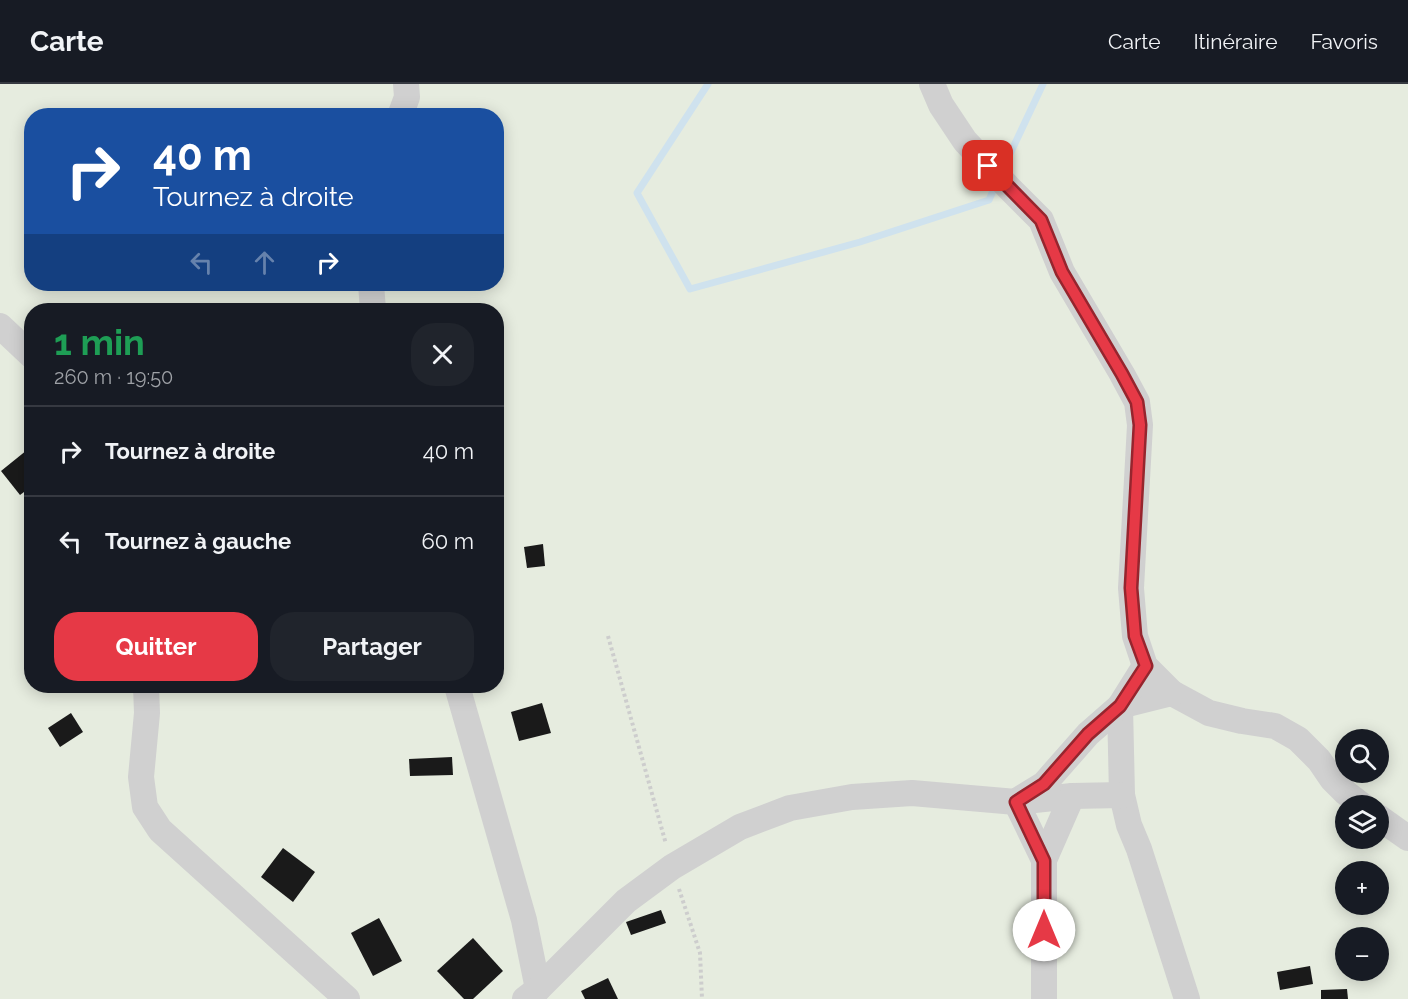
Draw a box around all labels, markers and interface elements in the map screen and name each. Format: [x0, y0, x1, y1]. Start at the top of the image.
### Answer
text: Carte [30, 25, 103, 58]
text: Carte [1108, 29, 1160, 54]
text: Itinéraire [1193, 29, 1277, 54]
text: Favoris [1310, 29, 1378, 54]
text: 40 m [153, 131, 252, 180]
icon: right [54, 132, 132, 210]
pin [962, 140, 1013, 191]
icon: arrive [971, 149, 1004, 182]
text: Tournez à droite [153, 181, 354, 212]
icon: left [185, 246, 218, 279]
icon: ahead [248, 246, 281, 279]
icon: right [311, 246, 344, 279]
text: 1 min [54, 321, 145, 363]
button: close [411, 323, 474, 386]
text: 260 m · 19:50 [54, 365, 173, 389]
icon: right [54, 435, 87, 468]
text: Tournez à droite [105, 438, 275, 464]
text: 40 m [423, 438, 474, 464]
icon: left [54, 525, 87, 558]
text: Tournez à gauche [105, 528, 291, 554]
text: 60 m [421, 528, 474, 554]
button: Quitter [54, 612, 258, 681]
button: Partager [270, 612, 474, 681]
map controls [1335, 729, 1389, 981]
button: search [1335, 729, 1389, 783]
button: layers [1335, 795, 1389, 849]
button: + [1335, 861, 1389, 915]
position arrow [1012, 898, 1076, 962]
button: − [1335, 927, 1389, 981]

